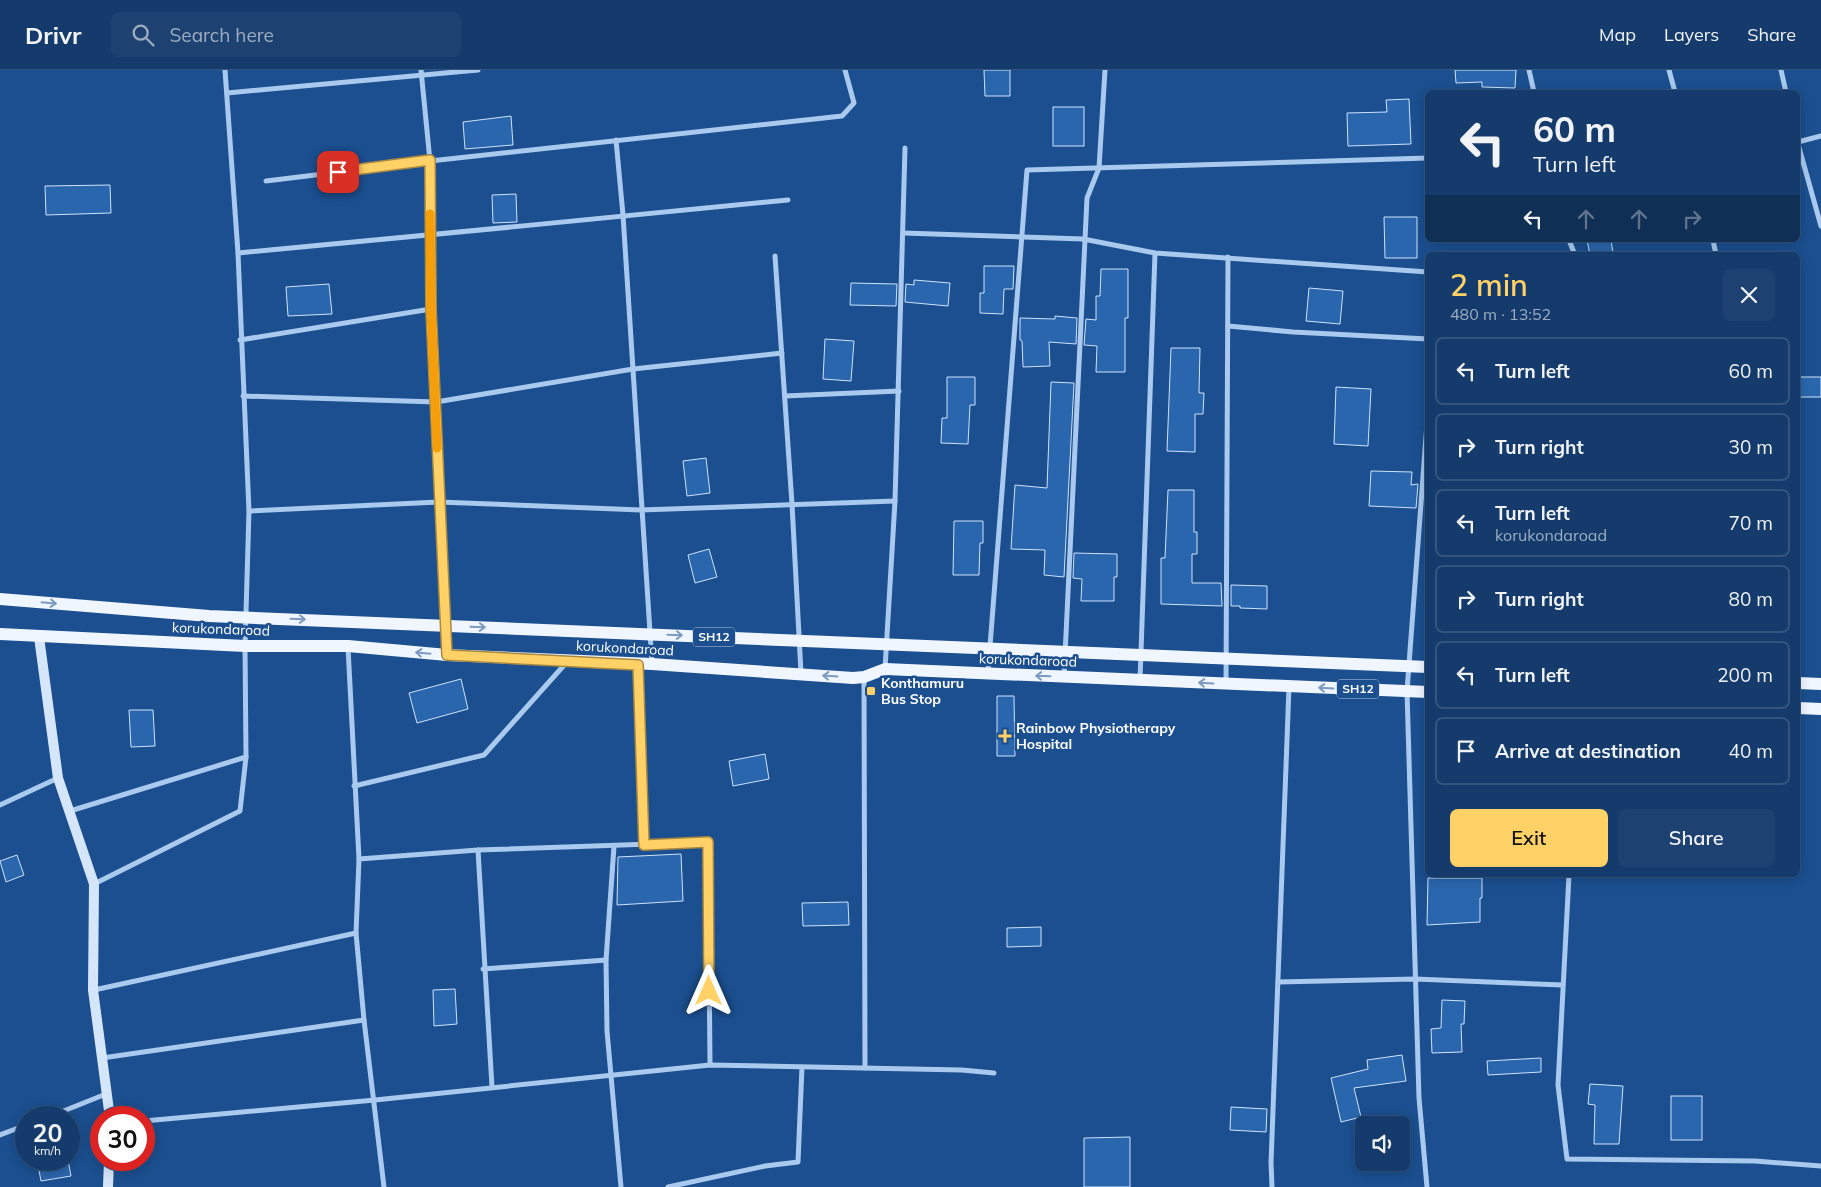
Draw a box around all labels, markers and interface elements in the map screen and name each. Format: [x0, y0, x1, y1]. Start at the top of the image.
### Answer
search box [111, 12, 461, 57]
text: Drivr [25, 20, 81, 50]
icon: search [129, 21, 157, 49]
text: Search here [169, 23, 274, 47]
text: Map [1599, 23, 1636, 46]
text: Layers [1664, 23, 1719, 46]
text: Share [1747, 23, 1796, 46]
text: 60 m [1533, 107, 1616, 151]
icon: left [1450, 110, 1515, 175]
text: Turn left [1533, 150, 1616, 178]
pin [317, 151, 359, 193]
icon: arrive [324, 158, 352, 186]
icon: left [1519, 205, 1547, 233]
icon: ahead [1572, 205, 1600, 233]
icon: ahead [1625, 205, 1653, 233]
icon: right [1678, 205, 1706, 233]
text: 2 min [1450, 266, 1528, 304]
button: close [1723, 269, 1775, 321]
text: 480 m · 13:52 [1450, 304, 1551, 324]
icon: left [1452, 357, 1480, 385]
text: Turn left [1495, 359, 1570, 383]
text: 60 m [1729, 359, 1773, 383]
icon: right [1452, 433, 1480, 461]
text: Turn right [1495, 435, 1584, 459]
text: 30 m [1729, 435, 1773, 459]
text: Turn left [1495, 501, 1570, 525]
icon: left [1452, 509, 1480, 537]
text: 70 m [1729, 511, 1773, 535]
text: korukondaroad [1495, 525, 1607, 545]
icon: right [1452, 585, 1480, 613]
text: Turn right [1495, 587, 1584, 611]
text: 80 m [1729, 587, 1773, 611]
one-way arrow [40, 598, 56, 607]
one-way arrow [290, 615, 306, 624]
street label: korukondaroad [172, 618, 270, 640]
one-way arrow [470, 622, 486, 632]
road number: SH12 [693, 628, 735, 646]
one-way arrow [667, 631, 683, 640]
street label: korukondaroad [576, 636, 674, 660]
one-way arrow [415, 648, 431, 658]
street label: korukondaroad [979, 649, 1077, 671]
icon: left [1452, 661, 1480, 689]
text: Turn left [1495, 663, 1570, 687]
text: 200 m [1717, 663, 1773, 687]
one-way arrow [822, 671, 838, 681]
one-way arrow [1036, 671, 1052, 680]
place label: Konthamuru Bus Stop [881, 674, 964, 708]
one-way arrow [1198, 678, 1214, 687]
road number: SH12 [1337, 680, 1379, 698]
one-way arrow [1319, 683, 1335, 692]
marker: Konthamuru Bus Stop [865, 685, 877, 697]
place label: Rainbow Physiotherapy Hospital [1016, 719, 1176, 753]
marker: Rainbow Physiotherapy Hospital [998, 729, 1012, 743]
icon: arrive [1452, 737, 1480, 765]
text: Arrive at destination [1495, 739, 1681, 763]
text: 40 m [1729, 739, 1773, 763]
button: Exit [1450, 809, 1608, 867]
button: Share [1618, 809, 1775, 867]
position arrow [682, 964, 734, 1016]
speed limit sign: 30 [90, 1106, 155, 1171]
map controls [1355, 1116, 1410, 1171]
button: sound [1355, 1116, 1410, 1171]
text: 20 [32, 1117, 63, 1148]
text: km/h [34, 1143, 61, 1158]

